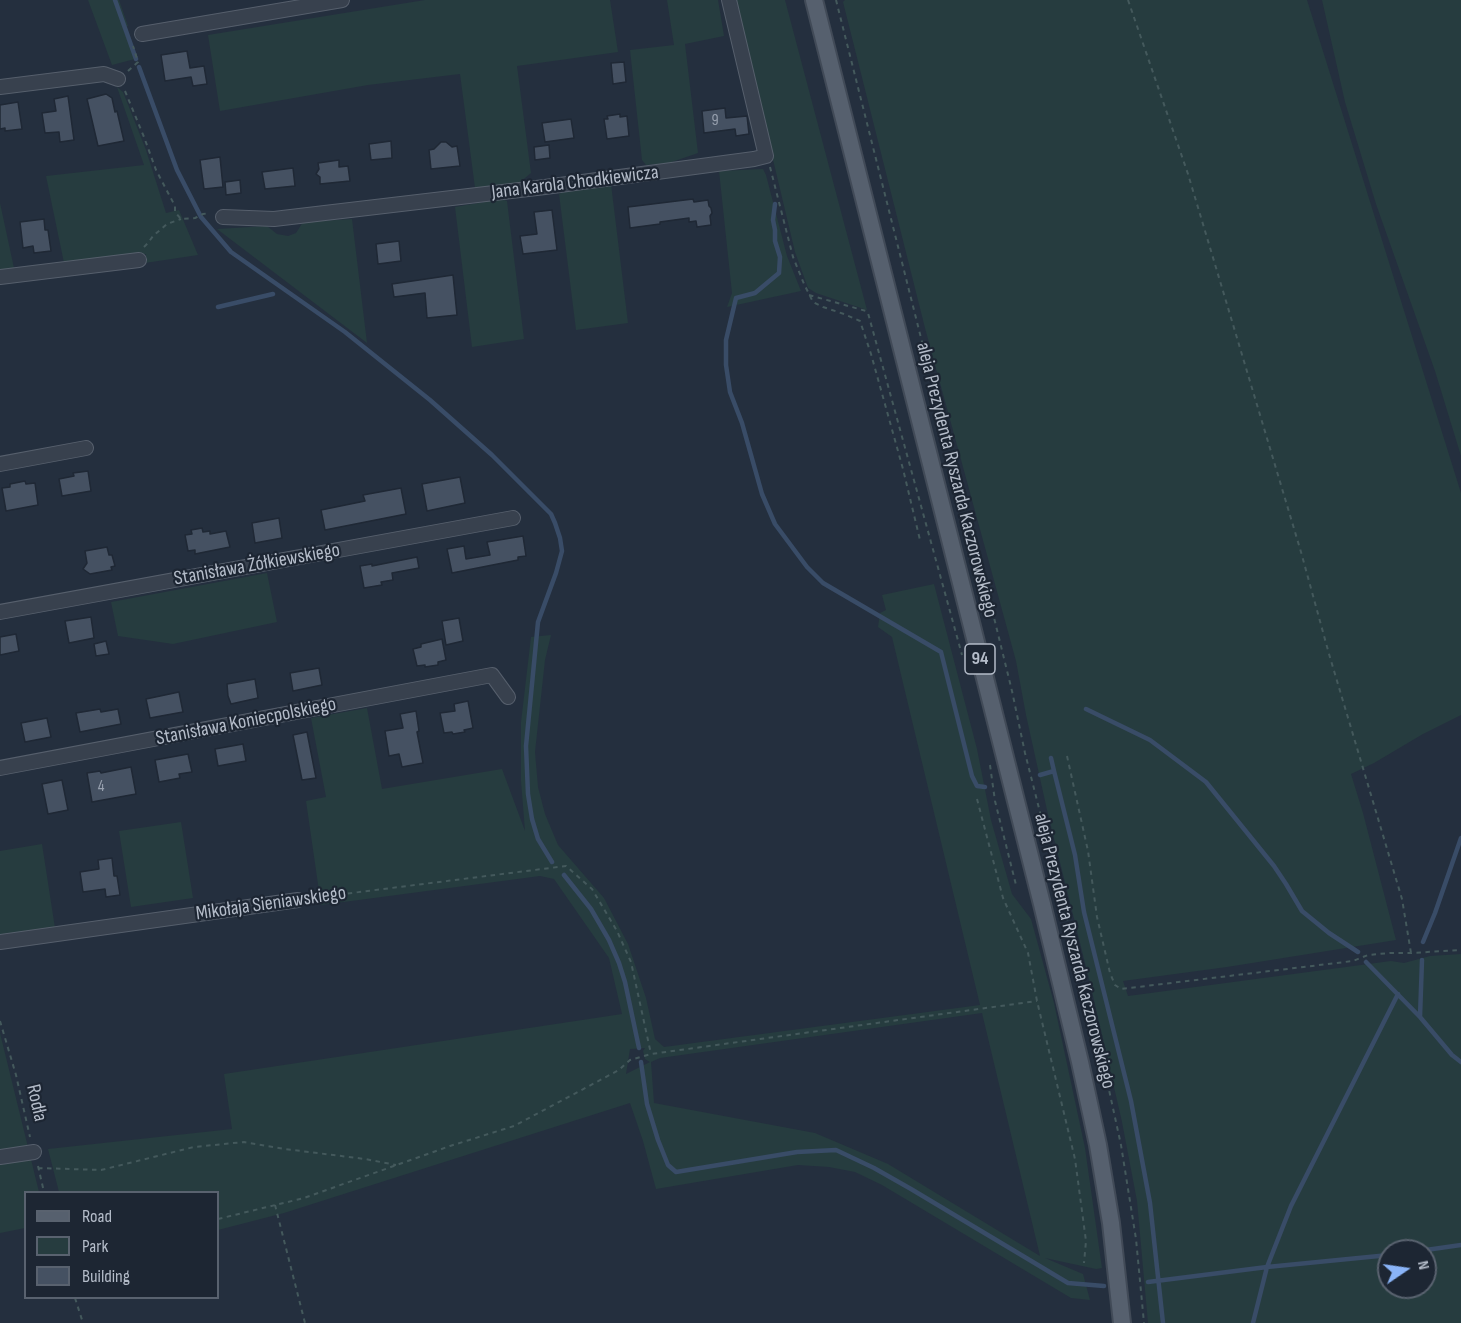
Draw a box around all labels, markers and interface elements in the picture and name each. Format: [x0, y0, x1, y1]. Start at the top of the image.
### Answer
house number: 9 [711, 111, 719, 131]
street label: Jana Karola Chodkiewicza [490, 161, 660, 205]
street label: aleja Prezydenta Ryszarda Kaczorowskiego [910, 340, 1002, 620]
street label: Stanisława Żółkiewskiego [172, 539, 342, 591]
road number: 94 [965, 644, 995, 674]
street label: Stanisława Koniecpolskiego [154, 693, 338, 751]
house number: 4 [98, 777, 104, 797]
street label: aleja Prezydenta Ryszarda Kaczorowskiego [1028, 811, 1120, 1091]
street label: Mikołaja Sieniawskiego [194, 882, 348, 926]
street label: Rodła [20, 1082, 52, 1124]
legend [24, 1191, 219, 1299]
text: Road [82, 1206, 112, 1227]
text: Park [82, 1236, 108, 1257]
north arrow [1377, 1239, 1437, 1299]
text: N [1413, 1259, 1433, 1272]
text: Building [82, 1266, 130, 1287]

